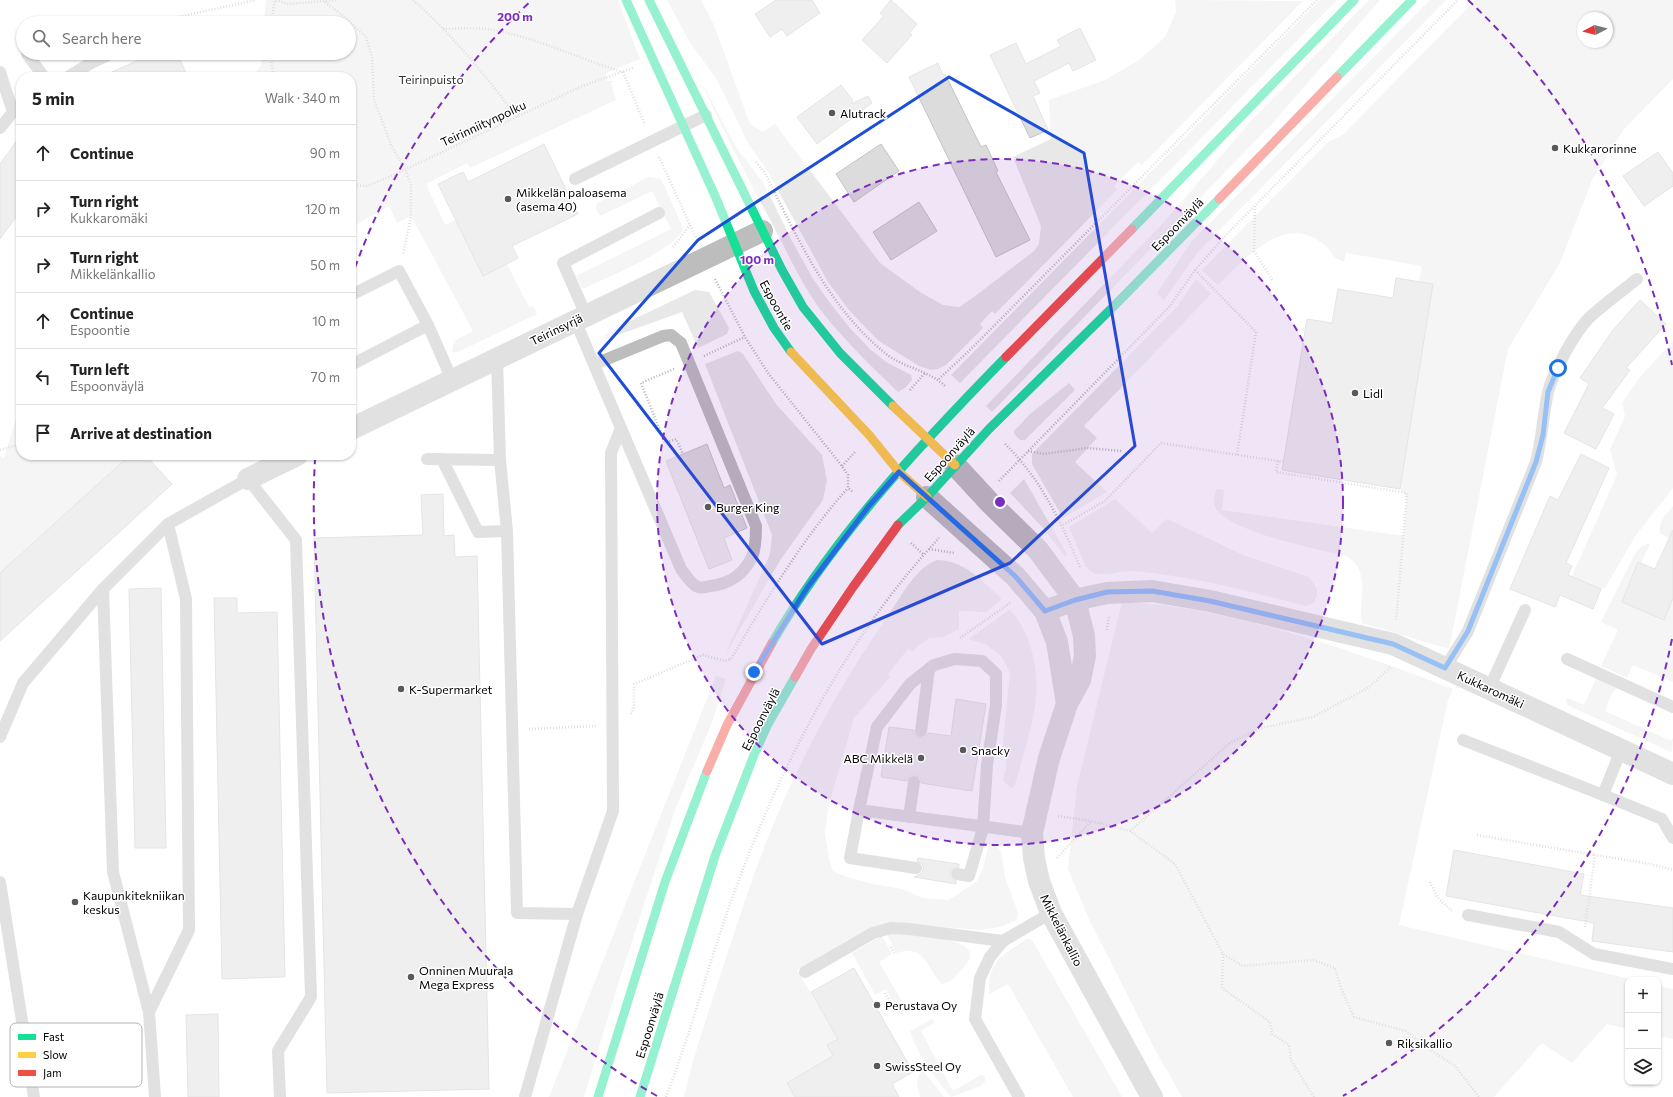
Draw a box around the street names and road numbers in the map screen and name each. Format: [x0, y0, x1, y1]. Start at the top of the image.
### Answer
street label: Teirinniitynpolku [438, 97, 528, 149]
street label: Espoonväylä [1148, 195, 1206, 253]
street label: Espoontie [757, 277, 797, 333]
street label: Teirinsyrjä [528, 310, 584, 348]
street label: Espoonväylä [921, 424, 977, 484]
street label: Kukkaromäki [1455, 667, 1527, 711]
street label: Espoonväylä [738, 685, 782, 753]
street label: Mikkelänkallio [1038, 892, 1086, 968]
street label: Espoonväylä [632, 990, 666, 1060]

